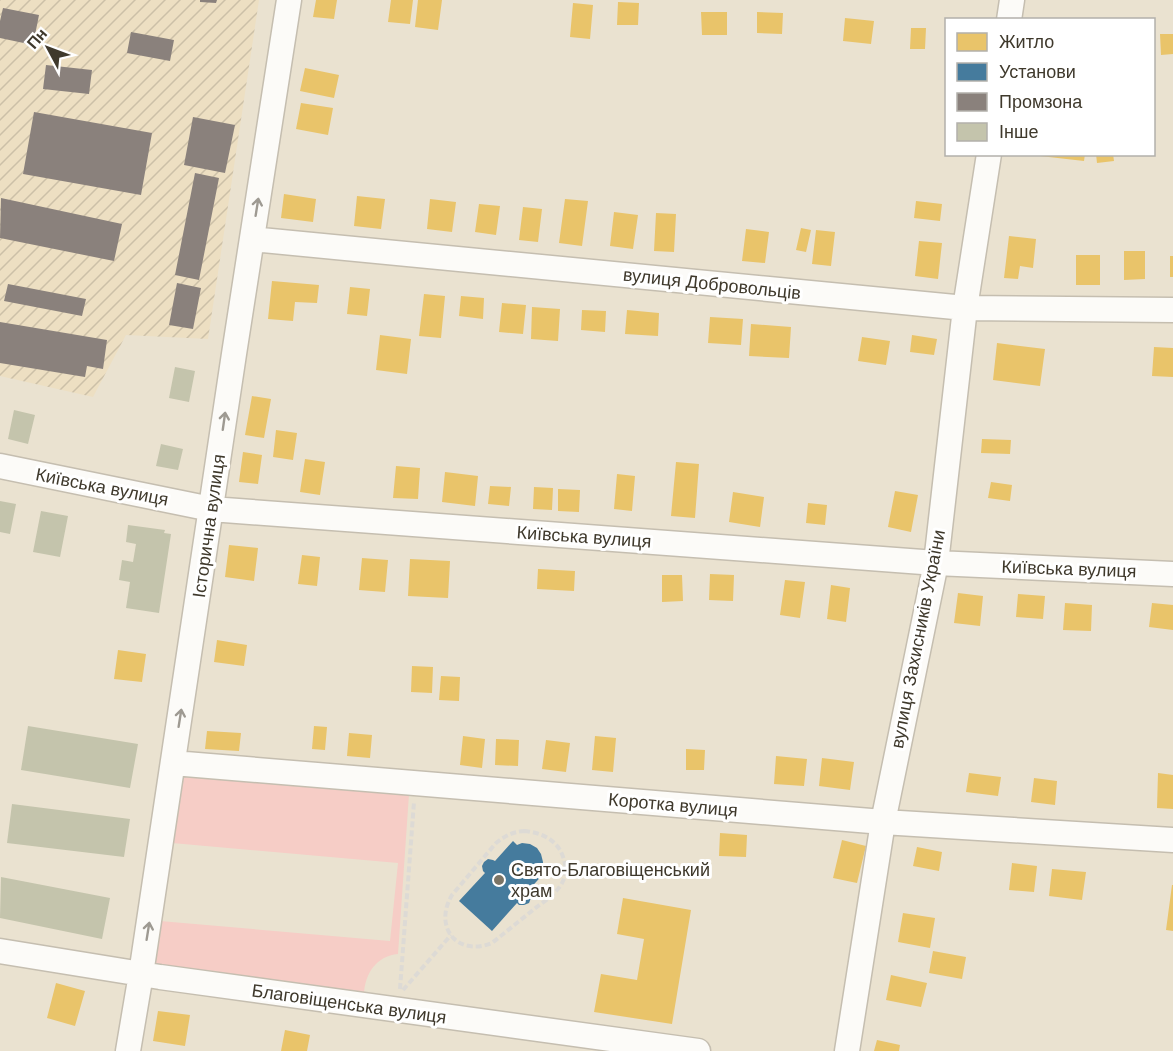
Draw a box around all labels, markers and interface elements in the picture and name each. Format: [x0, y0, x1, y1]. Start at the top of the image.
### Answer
north arrow [18, 18, 78, 78]
legend [945, 18, 1155, 156]
text: Пн [24, 25, 50, 52]
text: Житло [999, 32, 1054, 52]
text: Установи [999, 62, 1076, 82]
text: Промзона [999, 92, 1083, 112]
text: Інше [999, 122, 1038, 142]
one-way arrow [251, 198, 262, 218]
street label: вулиця Добровольців [622, 265, 802, 303]
one-way arrow [219, 411, 230, 431]
street label: Історична вулиця [189, 453, 229, 599]
street label: Київська вулиця [34, 464, 170, 510]
street label: Київська вулиця [516, 522, 652, 552]
street label: вулиця Захисників України [887, 528, 949, 750]
street label: Київська вулиця [1001, 557, 1137, 581]
one-way arrow [175, 708, 186, 728]
street label: Коротка вулиця [607, 789, 739, 821]
place label: Свято-Благовіщенський храм [511, 860, 710, 901]
marker: Свято-Благовіщенський храм [492, 873, 506, 887]
one-way arrow [142, 922, 153, 941]
street label: Благовіщенська вулиця [250, 980, 448, 1028]

